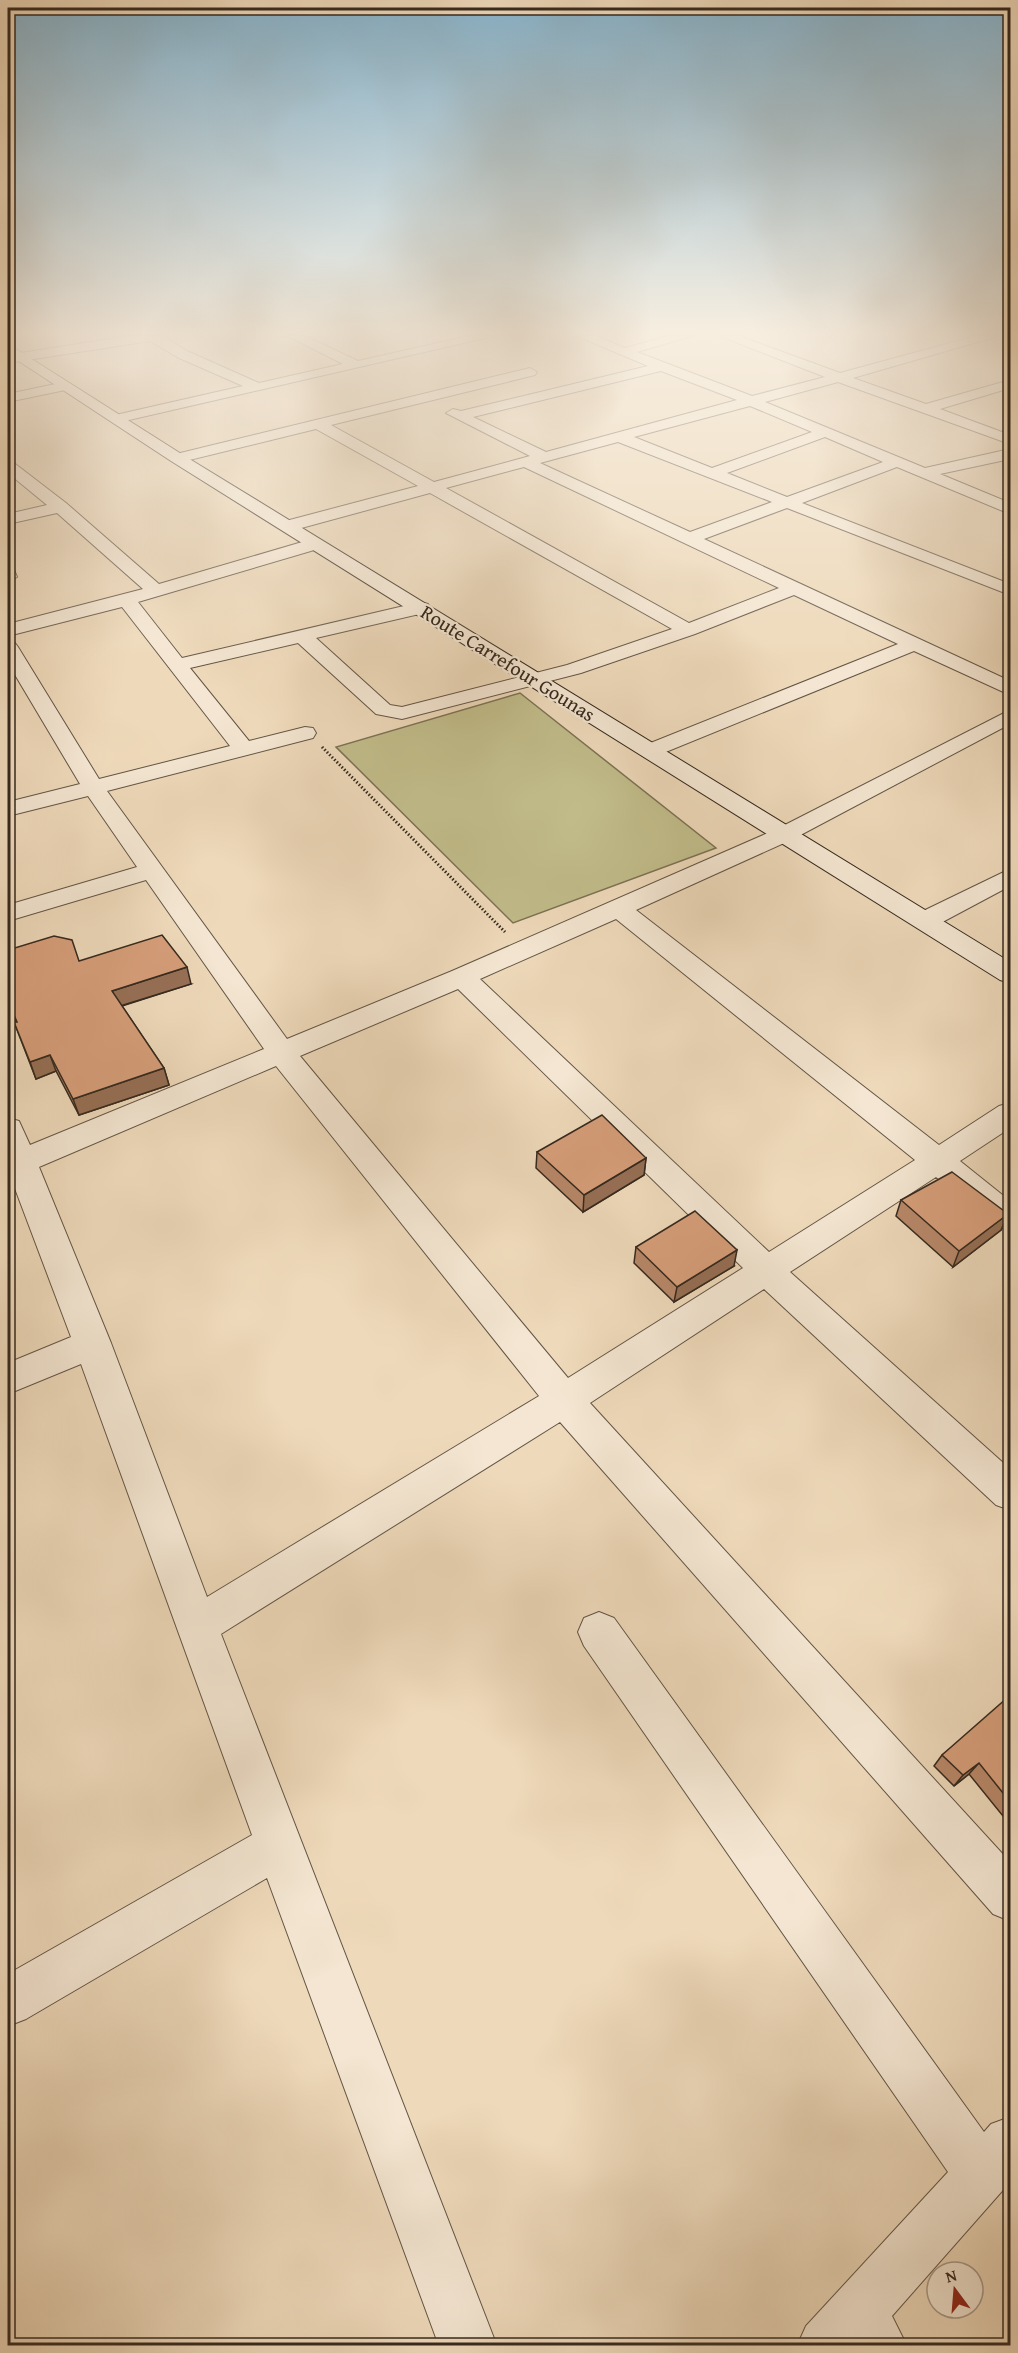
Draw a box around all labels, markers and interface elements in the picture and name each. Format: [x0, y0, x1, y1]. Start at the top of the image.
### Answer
street label: Route Carrefour Gounas [415, 597, 601, 728]
north arrow [925, 2260, 985, 2320]
text: N [942, 2262, 960, 2289]

